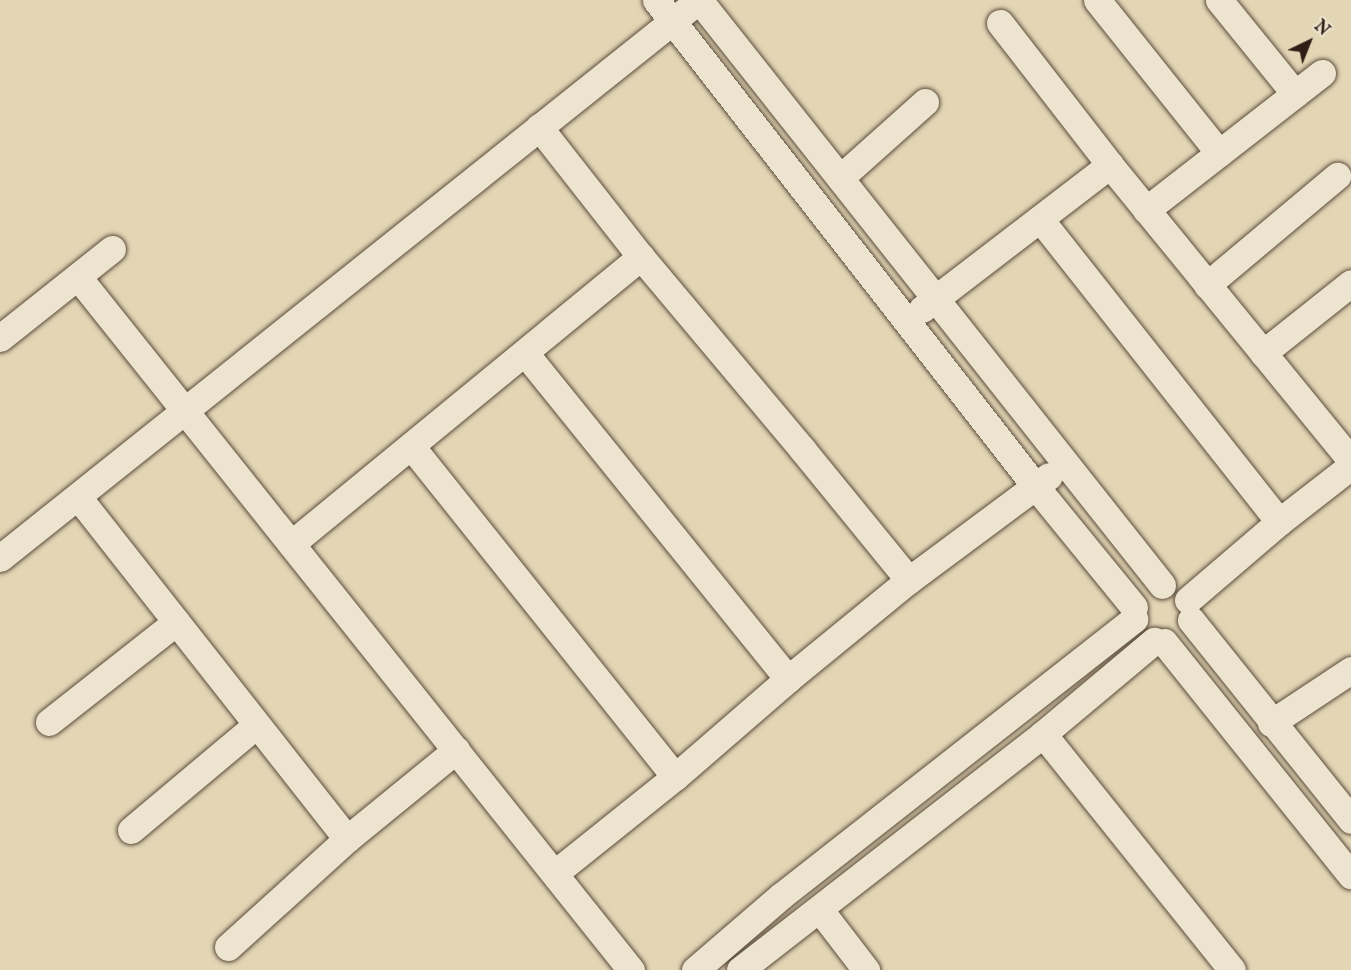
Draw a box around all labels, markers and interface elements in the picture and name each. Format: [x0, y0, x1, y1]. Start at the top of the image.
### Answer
north arrow [1279, 12, 1339, 72]
text: N [1309, 17, 1333, 41]

